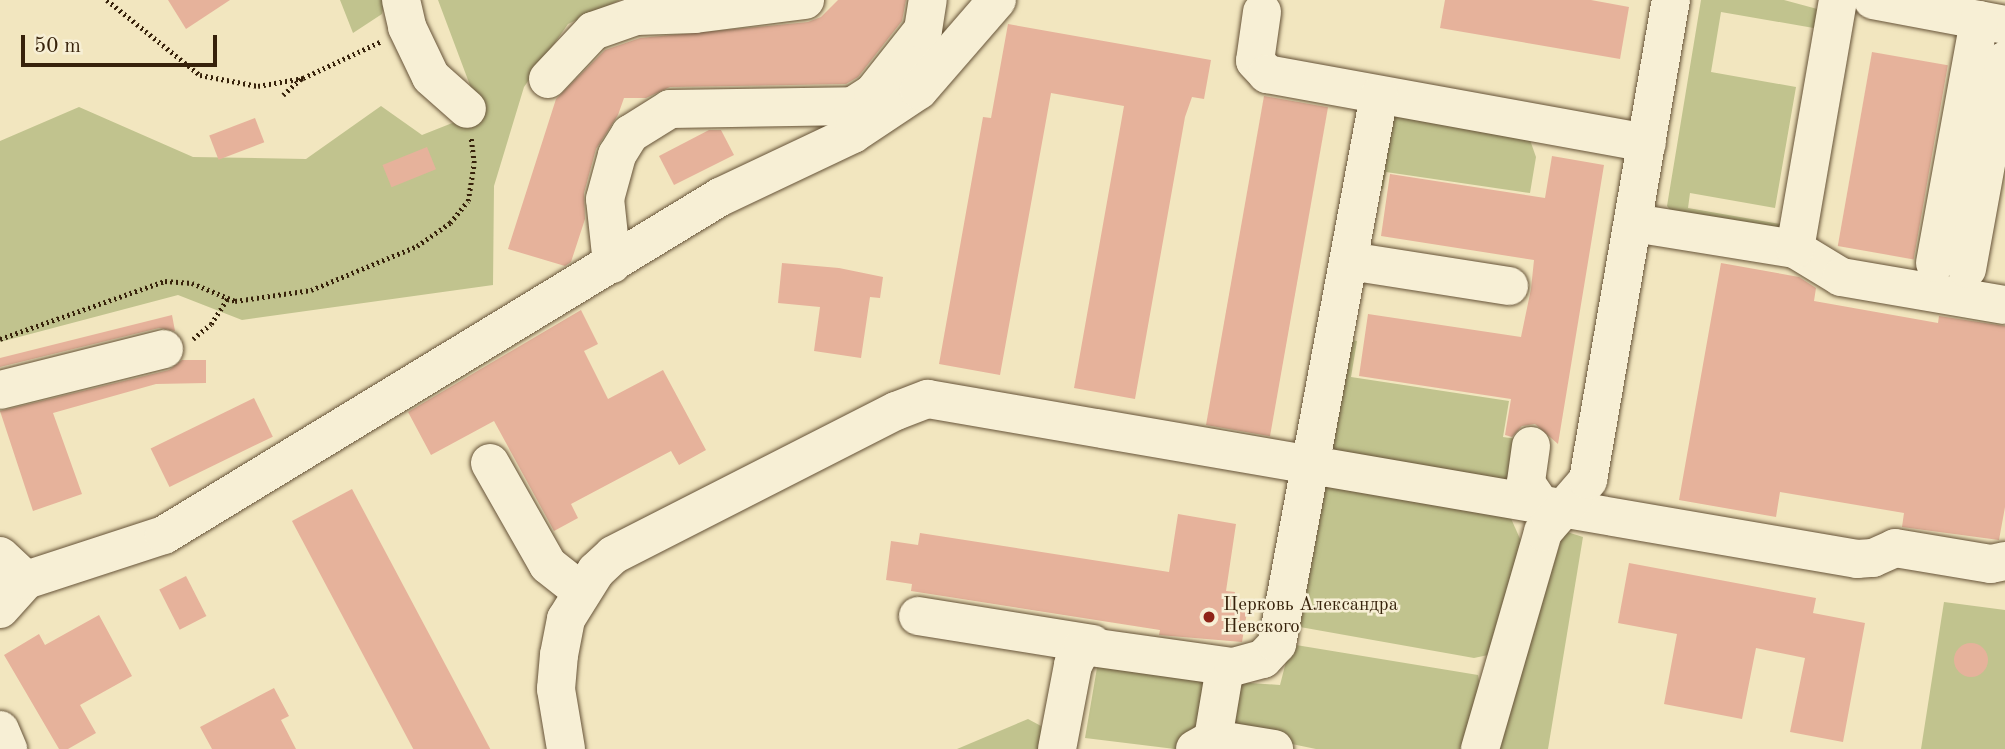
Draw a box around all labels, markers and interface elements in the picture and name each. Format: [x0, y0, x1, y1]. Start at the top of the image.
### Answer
scale bar [24, 21, 220, 65]
text: 50 m [34, 36, 81, 57]
place label: Церковь Александра Невского [1223, 595, 1398, 639]
marker: Церковь Александра Невского [1201, 609, 1217, 625]

